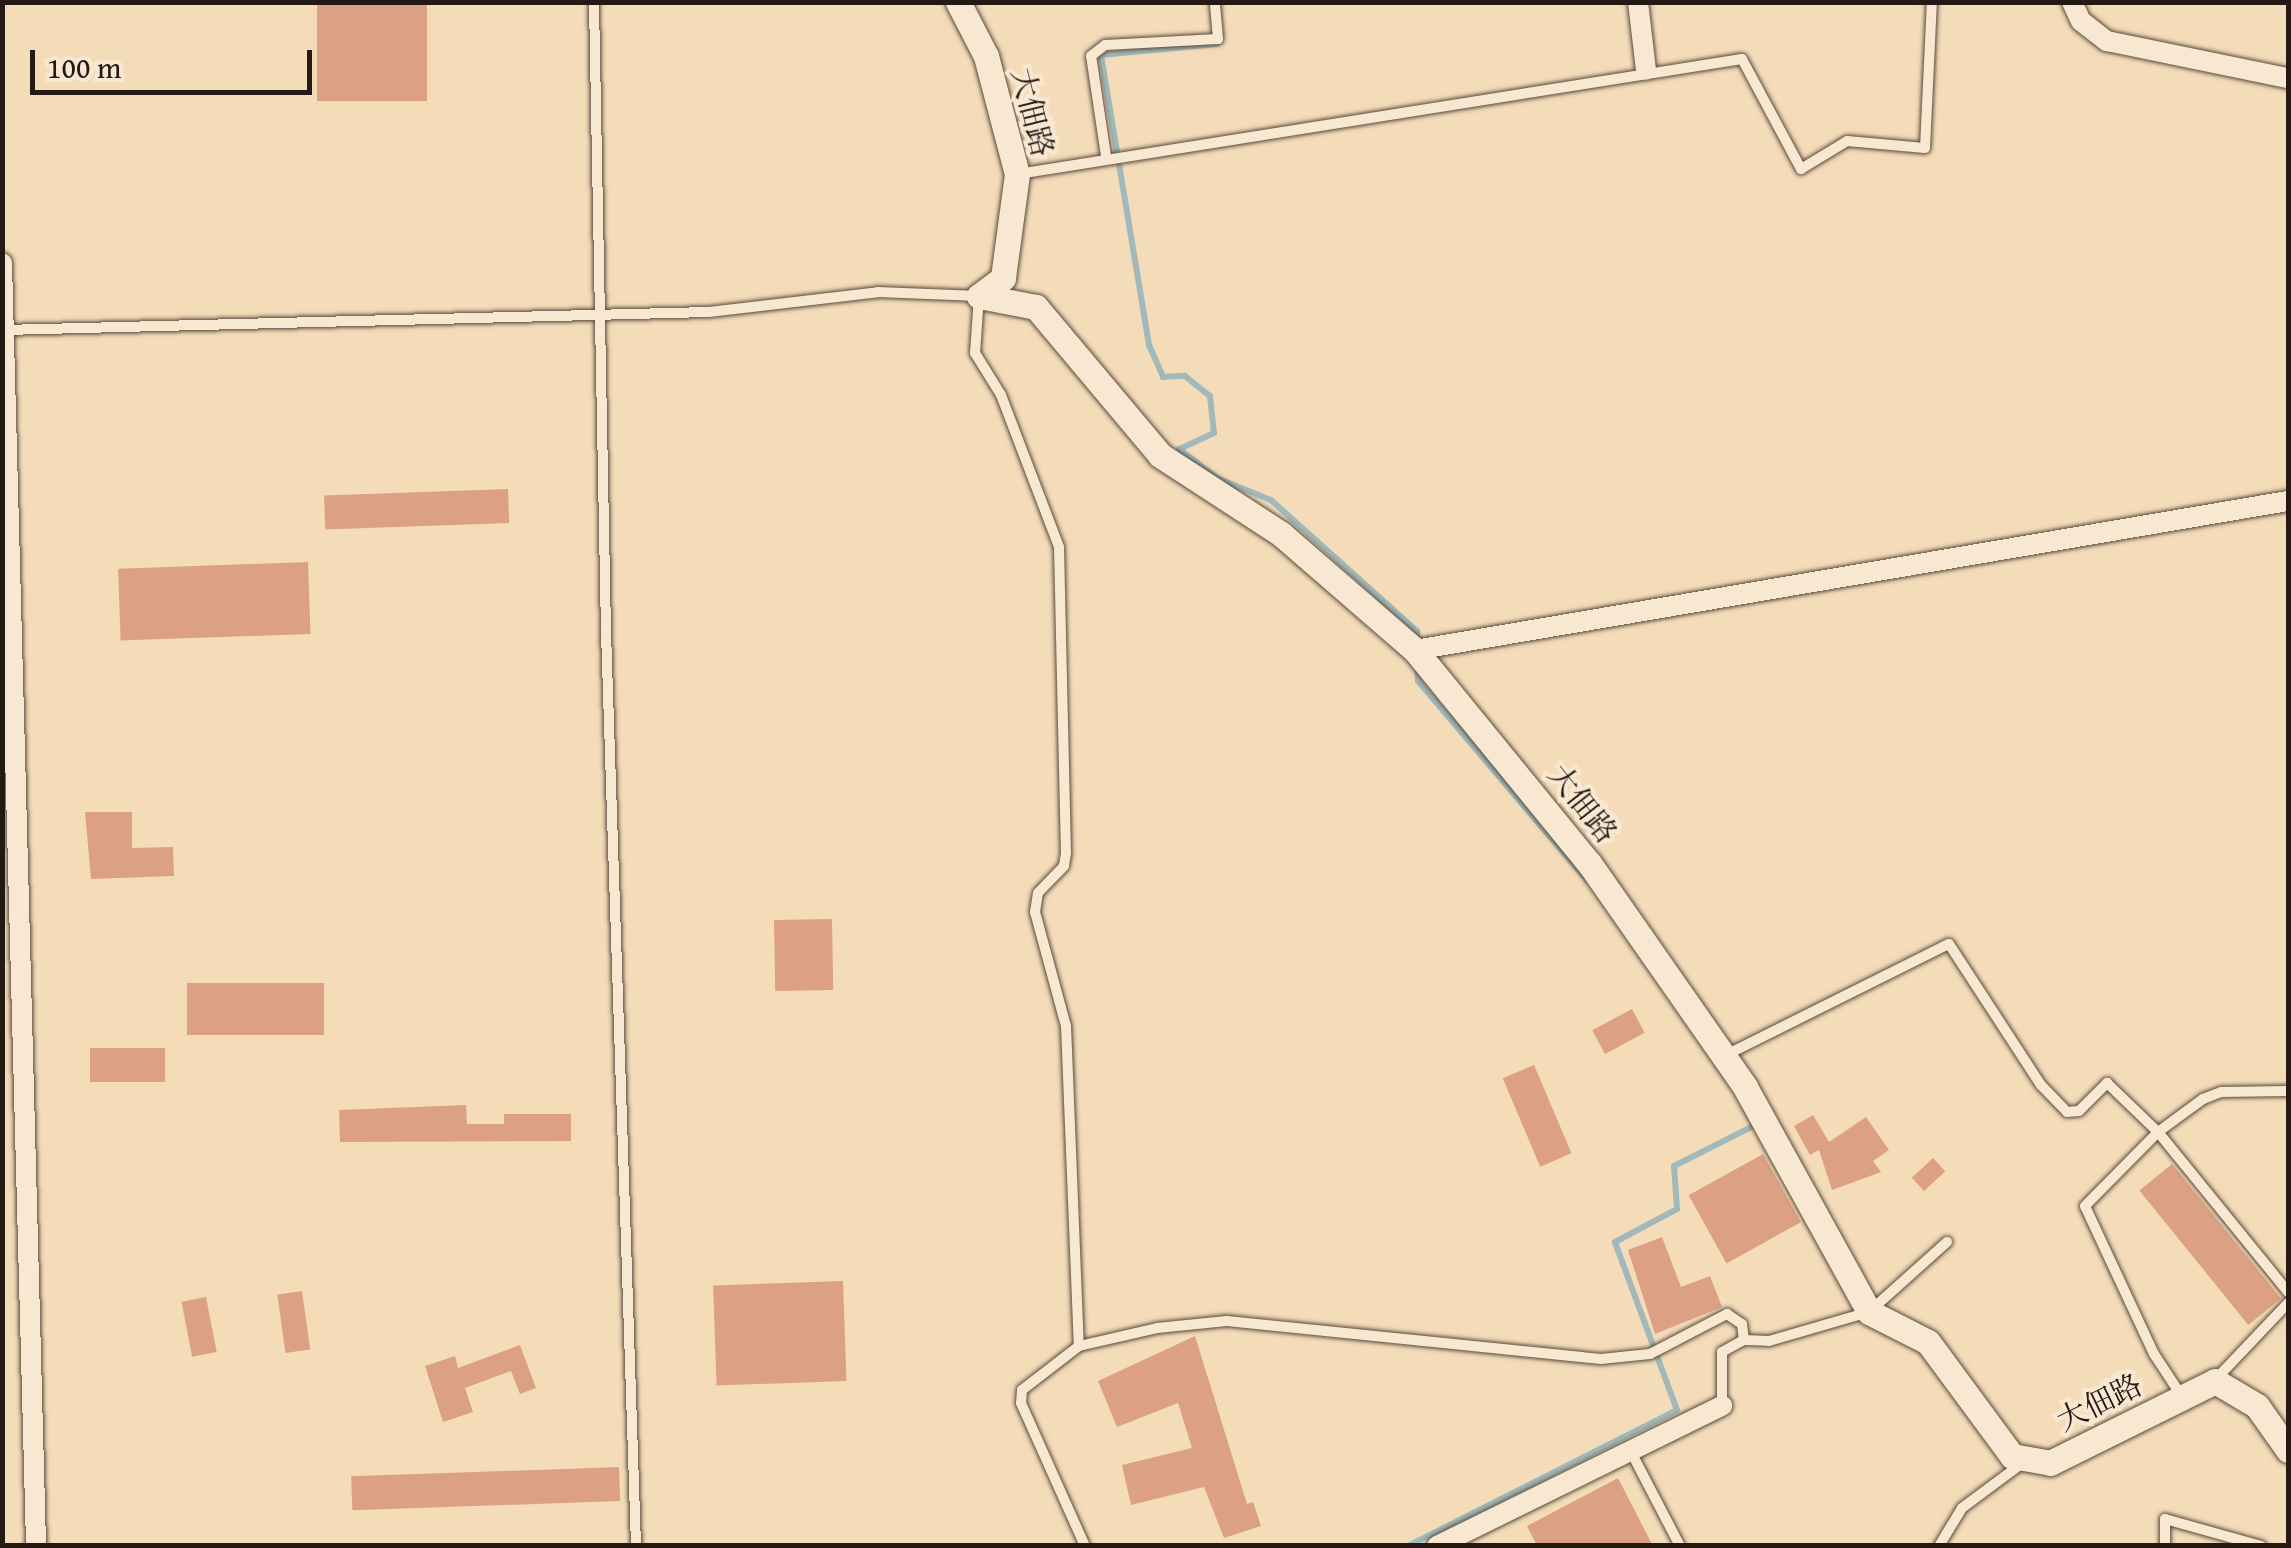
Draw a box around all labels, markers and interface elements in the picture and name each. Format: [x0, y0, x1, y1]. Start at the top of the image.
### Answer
scale bar [35, 30, 318, 92]
text: 100 m [47, 45, 121, 89]
street label: 大佃路 [1005, 64, 1061, 160]
street label: 大佃路 [1541, 756, 1625, 850]
street label: 大佃路 [2051, 1366, 2147, 1438]

